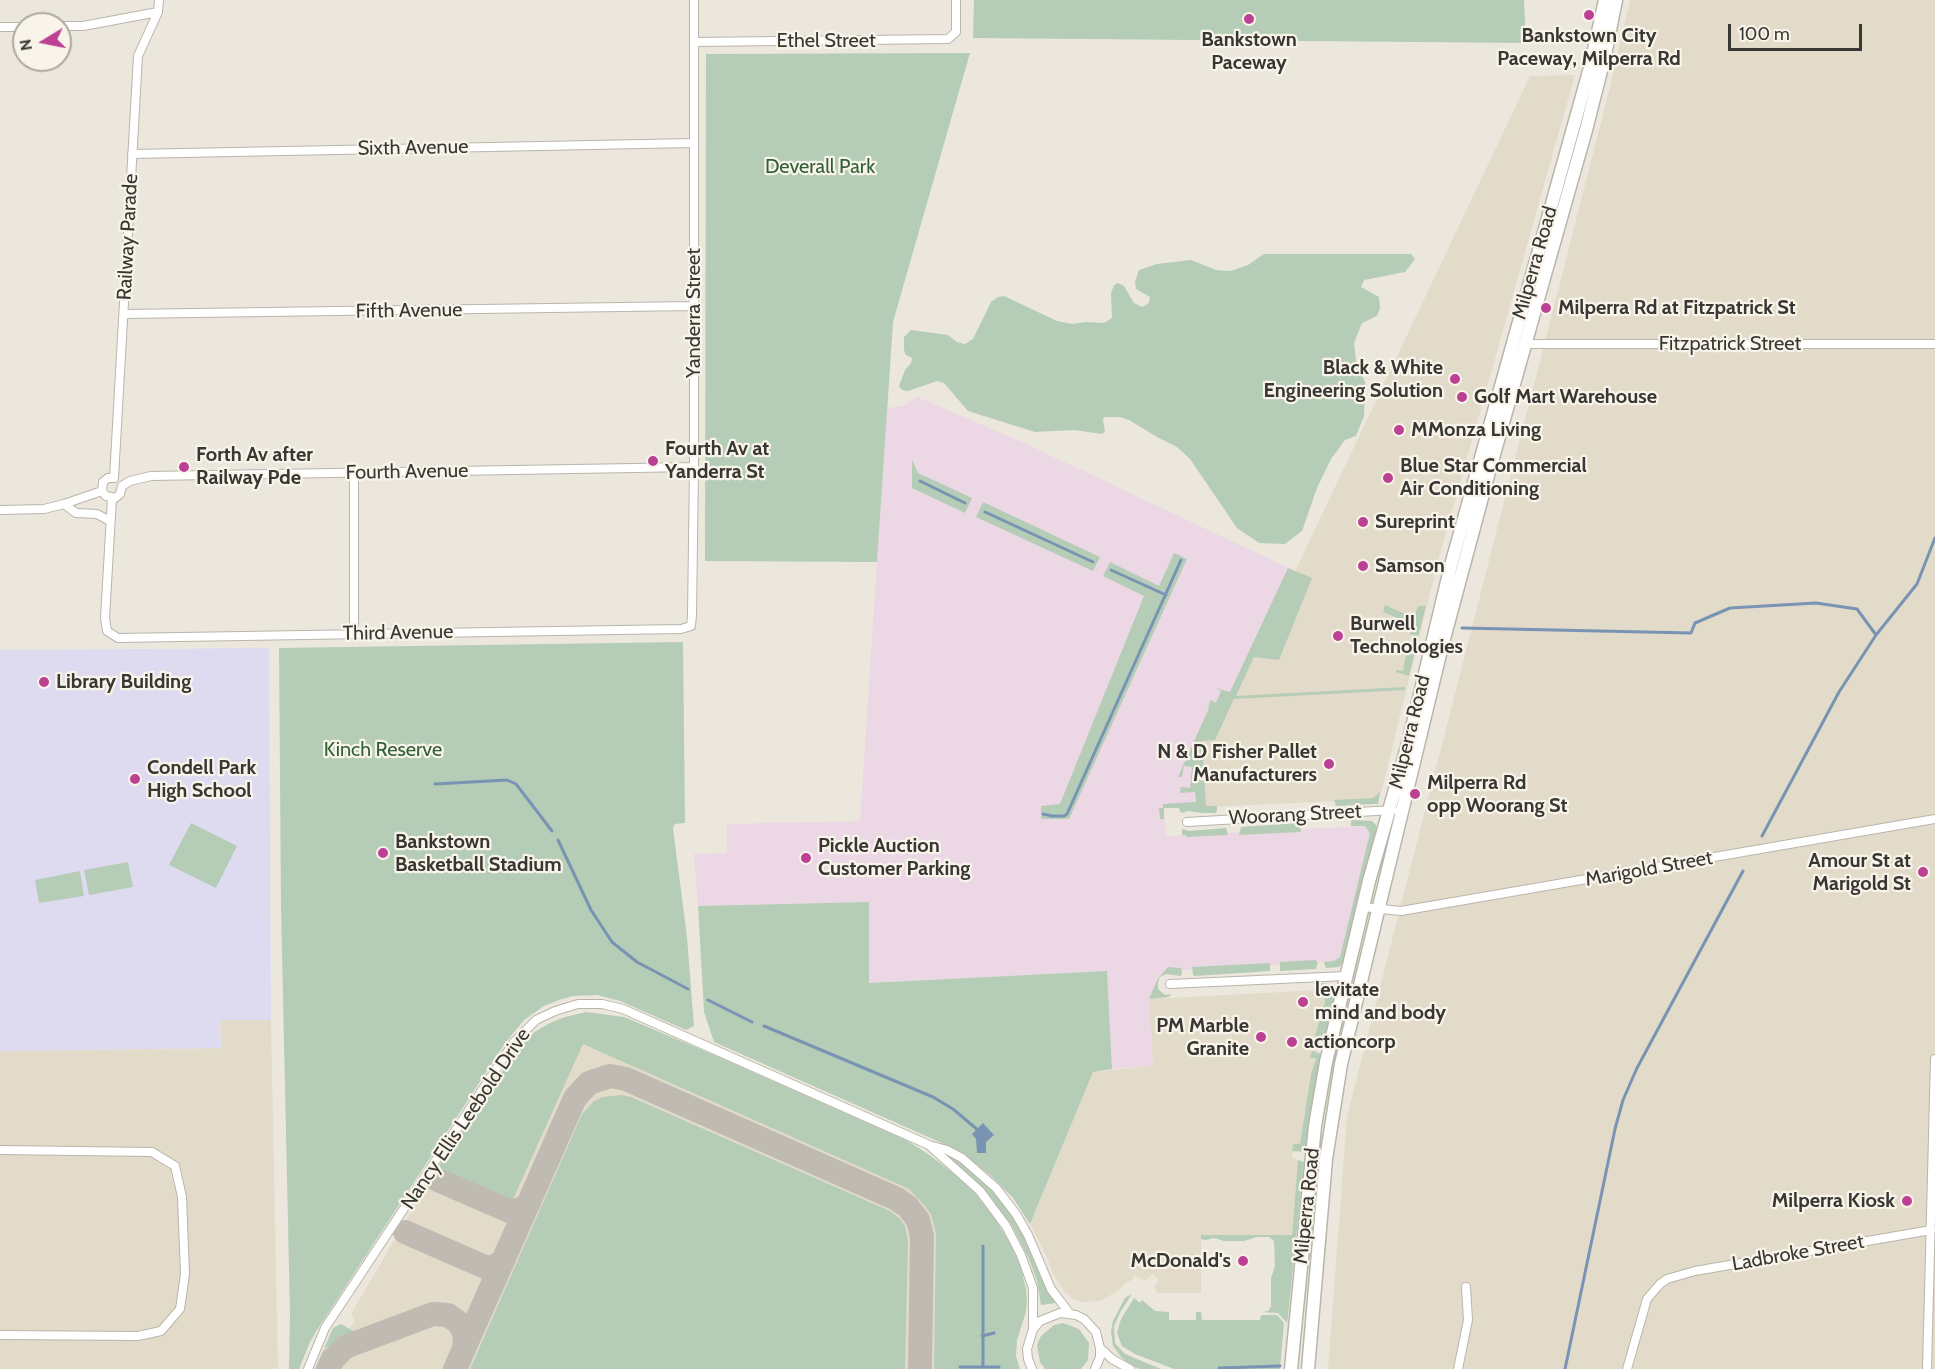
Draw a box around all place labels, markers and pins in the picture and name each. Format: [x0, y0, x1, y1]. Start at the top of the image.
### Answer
marker: Bankstown City Paceway, Milperra Rd [1582, 8, 1596, 22]
marker: Bankstown Paceway [1242, 12, 1256, 26]
place label: Bankstown City Paceway, Milperra Rd [1497, 24, 1681, 71]
place label: Bankstown Paceway [1201, 28, 1297, 75]
place label: Milperra Rd at Fitzpatrick St [1558, 296, 1796, 320]
marker: Milperra Rd at Fitzpatrick St [1539, 301, 1553, 315]
place label: Black & White Engineering Solution [1264, 356, 1443, 403]
marker: Black & White Engineering Solution [1448, 372, 1462, 386]
place label: Golf Mart Warehouse [1474, 385, 1657, 409]
marker: Golf Mart Warehouse [1455, 390, 1469, 404]
place label: MMonza Living [1411, 418, 1541, 442]
marker: MMonza Living [1392, 423, 1406, 437]
place label: Fourth Av at Yanderra St [665, 437, 769, 484]
place label: Forth Av after Railway Pde [196, 443, 313, 490]
marker: Fourth Av at Yanderra St [646, 454, 660, 468]
place label: Blue Star Commercial Air Conditioning [1400, 454, 1587, 501]
marker: Forth Av after Railway Pde [177, 460, 191, 474]
marker: Blue Star Commercial Air Conditioning [1381, 471, 1395, 485]
place label: Sureprint [1375, 510, 1455, 534]
marker: Sureprint [1356, 515, 1370, 529]
place label: Samson [1375, 554, 1445, 578]
marker: Samson [1356, 559, 1370, 573]
place label: Burwell Technologies [1350, 612, 1463, 659]
marker: Burwell Technologies [1331, 629, 1345, 643]
place label: Library Building [56, 670, 191, 694]
marker: Library Building [37, 675, 51, 689]
place label: N & D Fisher Pallet Manufacturers [1157, 740, 1317, 787]
place label: Condell Park High School [147, 756, 256, 803]
marker: N & D Fisher Pallet Manufacturers [1322, 757, 1336, 771]
place label: Milperra Rd opp Woorang St [1427, 771, 1567, 818]
marker: Condell Park High School [128, 772, 142, 786]
marker: Milperra Rd opp Woorang St [1408, 787, 1422, 801]
place label: Bankstown Basketball Stadium [395, 830, 562, 877]
place label: Pickle Auction Customer Parking [818, 834, 970, 881]
marker: Bankstown Basketball Stadium [376, 846, 390, 860]
place label: Amour St at Marigold St [1808, 849, 1911, 896]
marker: Pickle Auction Customer Parking [799, 851, 813, 865]
marker: Amour St at Marigold St [1916, 865, 1930, 879]
place label: levitate mind and body [1315, 978, 1446, 1025]
marker: levitate mind and body [1296, 995, 1310, 1009]
place label: PM Marble Granite [1156, 1014, 1249, 1061]
marker: PM Marble Granite [1254, 1030, 1268, 1044]
place label: actioncorp [1304, 1030, 1396, 1054]
marker: actioncorp [1285, 1035, 1299, 1049]
place label: Milperra Kiosk [1772, 1189, 1895, 1213]
marker: Milperra Kiosk [1900, 1194, 1914, 1208]
place label: McDonald's [1130, 1249, 1231, 1273]
marker: McDonald's [1236, 1254, 1250, 1268]

